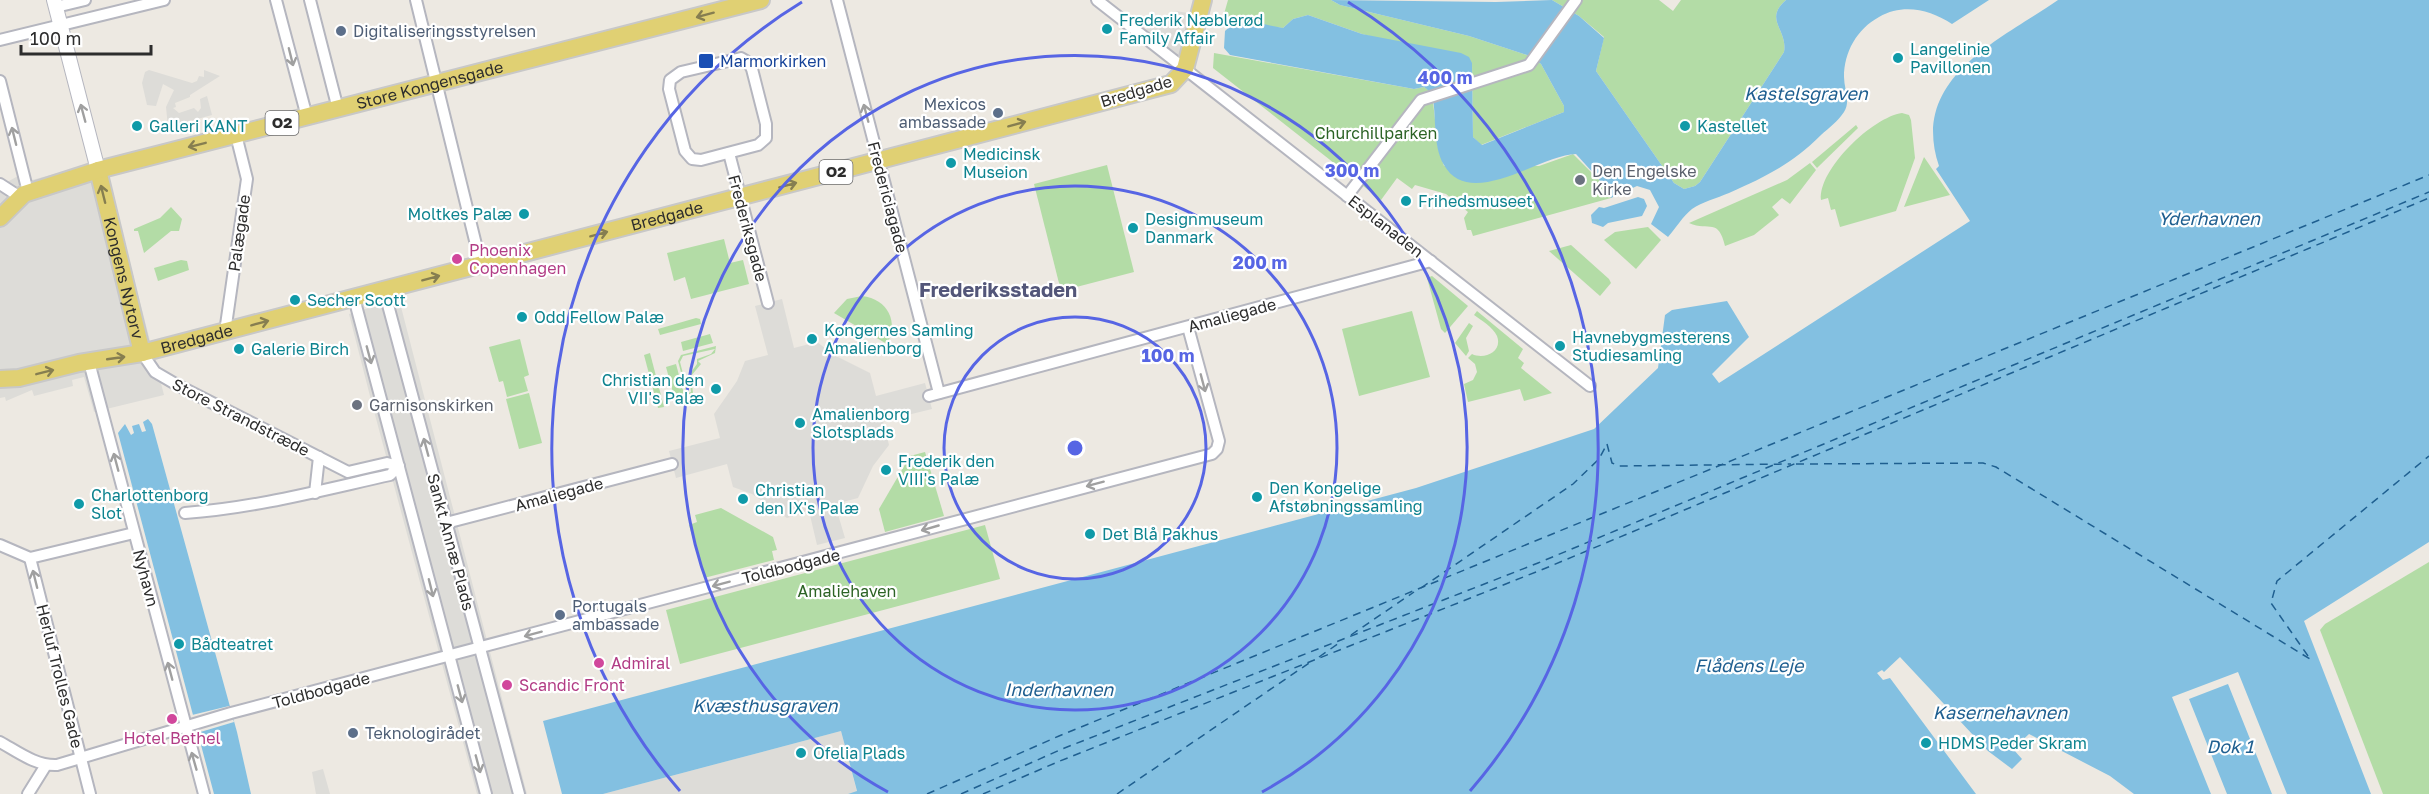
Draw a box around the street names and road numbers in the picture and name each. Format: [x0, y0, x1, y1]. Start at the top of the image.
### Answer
street label: Store Kongensgade [354, 57, 505, 113]
street label: Bredgade [1098, 71, 1174, 111]
road number: O2 [266, 111, 298, 135]
street label: Fredericiagade [864, 139, 912, 255]
road number: O2 [820, 160, 852, 184]
street label: Frederiksgade [724, 172, 772, 284]
street label: Esplanaden [1344, 190, 1428, 262]
street label: Palægade [224, 193, 254, 273]
street label: Bredgade [628, 197, 705, 235]
street label: Kongens Nytorv [100, 215, 148, 341]
street label: Amaliegade [1186, 294, 1278, 336]
street label: Bredgade [158, 320, 235, 358]
street label: Store Strandstræde [169, 374, 313, 460]
street label: Sankt Annæ Plads [423, 471, 479, 613]
street label: Amaliegade [513, 473, 605, 515]
street label: Toldbodgade [740, 544, 842, 588]
street label: Nyhavn [129, 547, 163, 609]
street label: Herluf Trolles Gade [32, 602, 88, 750]
street label: Toldbodgade [270, 667, 372, 713]

